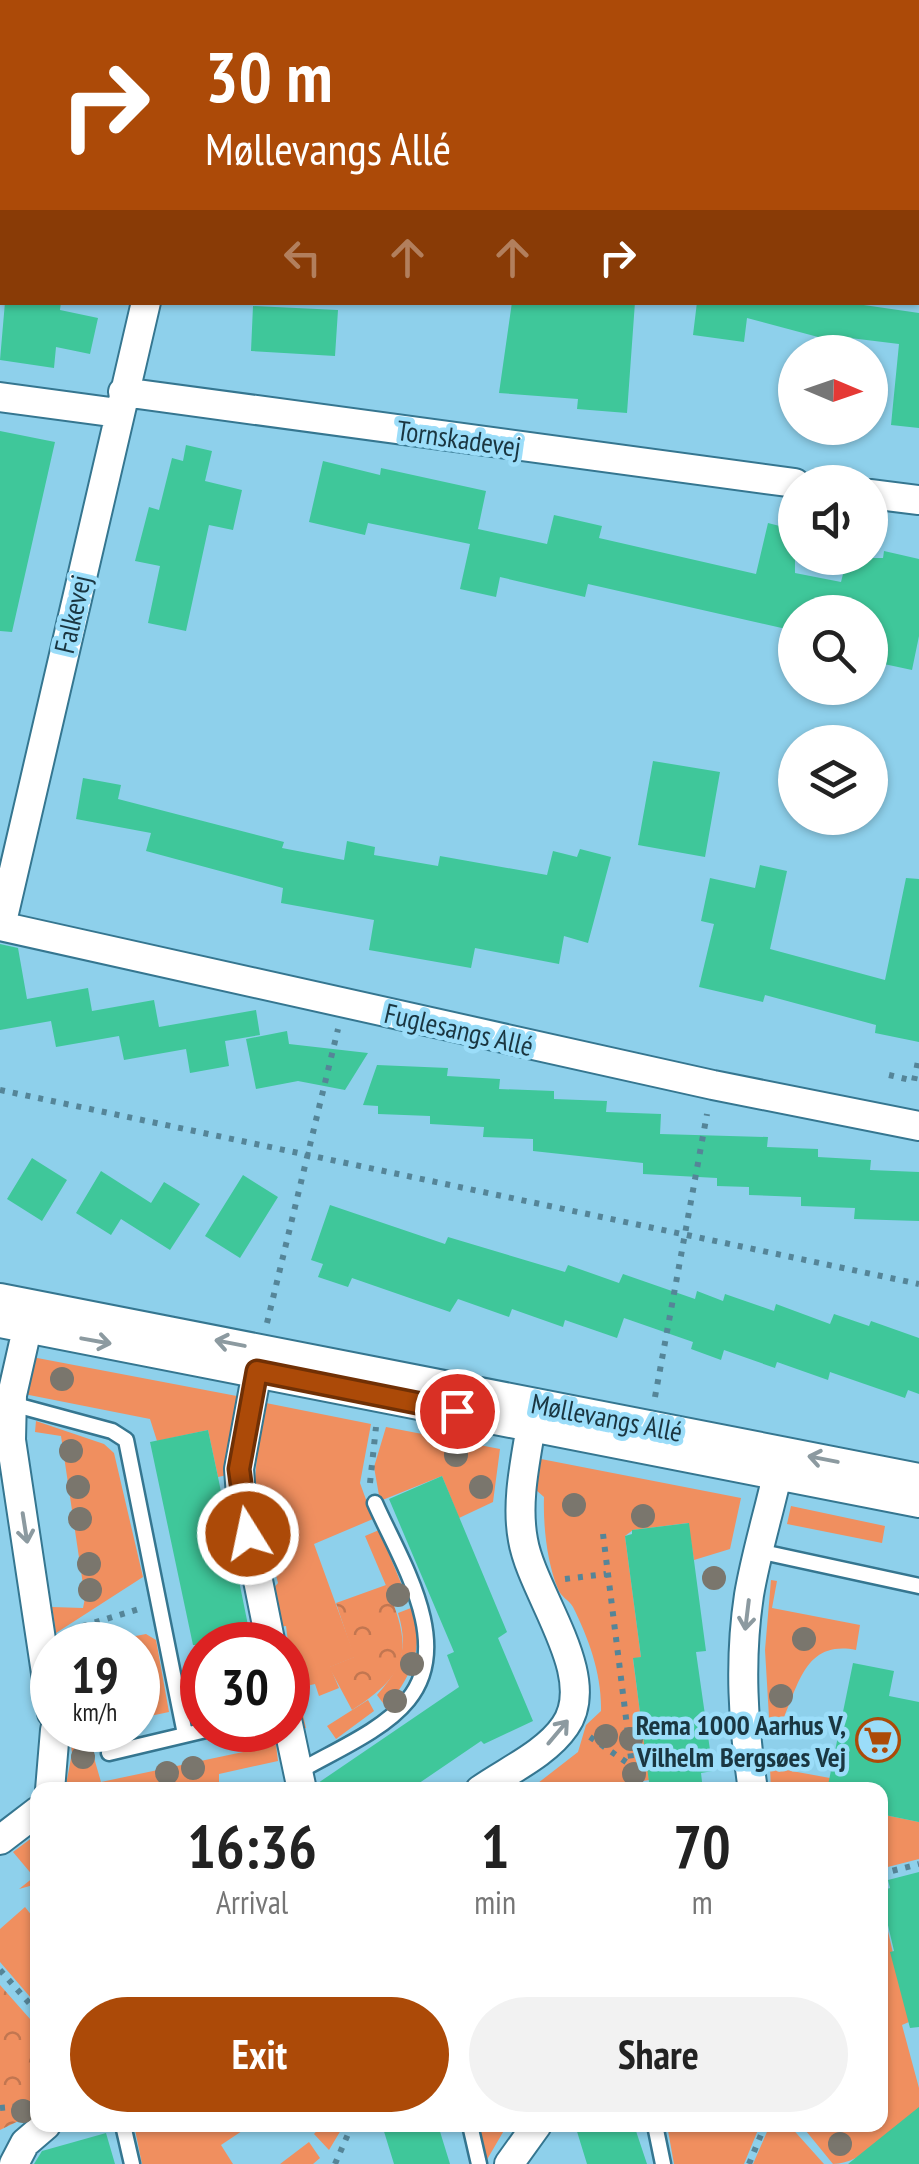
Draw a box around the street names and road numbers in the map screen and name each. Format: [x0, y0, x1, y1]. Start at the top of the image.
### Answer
street label: Tornskadevej [395, 411, 523, 465]
street label: Falkevej [45, 571, 99, 657]
street label: Fuglesangs Allé [381, 994, 537, 1064]
street label: Møllevangs Allé [528, 1384, 686, 1450]

